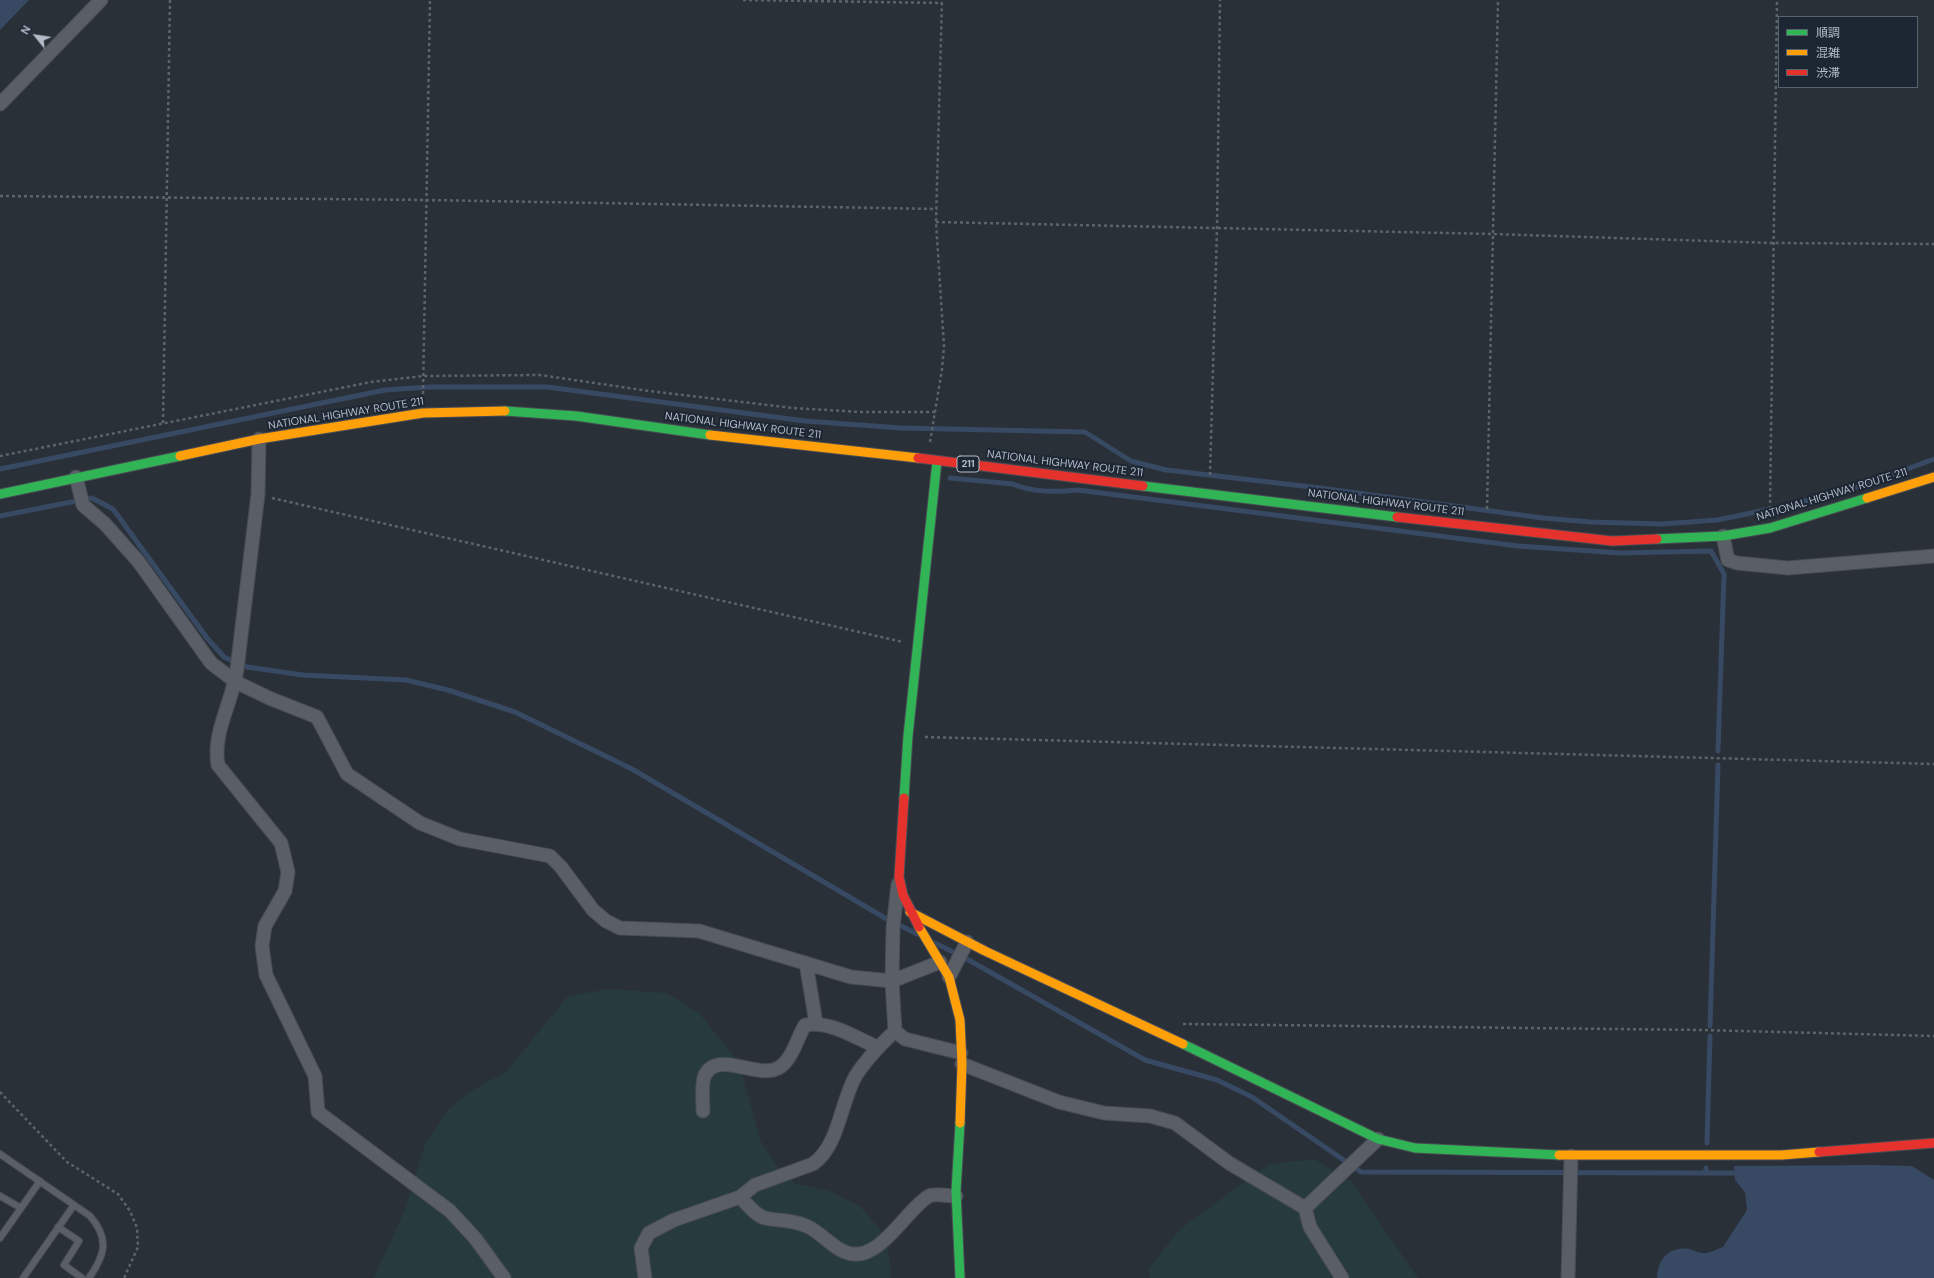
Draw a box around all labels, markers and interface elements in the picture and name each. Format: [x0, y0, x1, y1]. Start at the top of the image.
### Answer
north arrow [16, 16, 56, 56]
legend [1778, 16, 1918, 88]
text: N [18, 23, 34, 37]
text: 順調 [1816, 25, 1840, 41]
text: 混雑 [1816, 45, 1840, 61]
text: 渋滞 [1816, 65, 1840, 81]
street label: NATIONAL HIGHWAY ROUTE 211 [267, 395, 425, 433]
street label: NATIONAL HIGHWAY ROUTE 211 [664, 410, 822, 442]
street label: NATIONAL HIGHWAY ROUTE 211 [986, 448, 1144, 480]
road number: 211 [957, 456, 979, 472]
street label: NATIONAL HIGHWAY ROUTE 211 [1755, 466, 1909, 524]
street label: NATIONAL HIGHWAY ROUTE 211 [1307, 487, 1465, 519]

